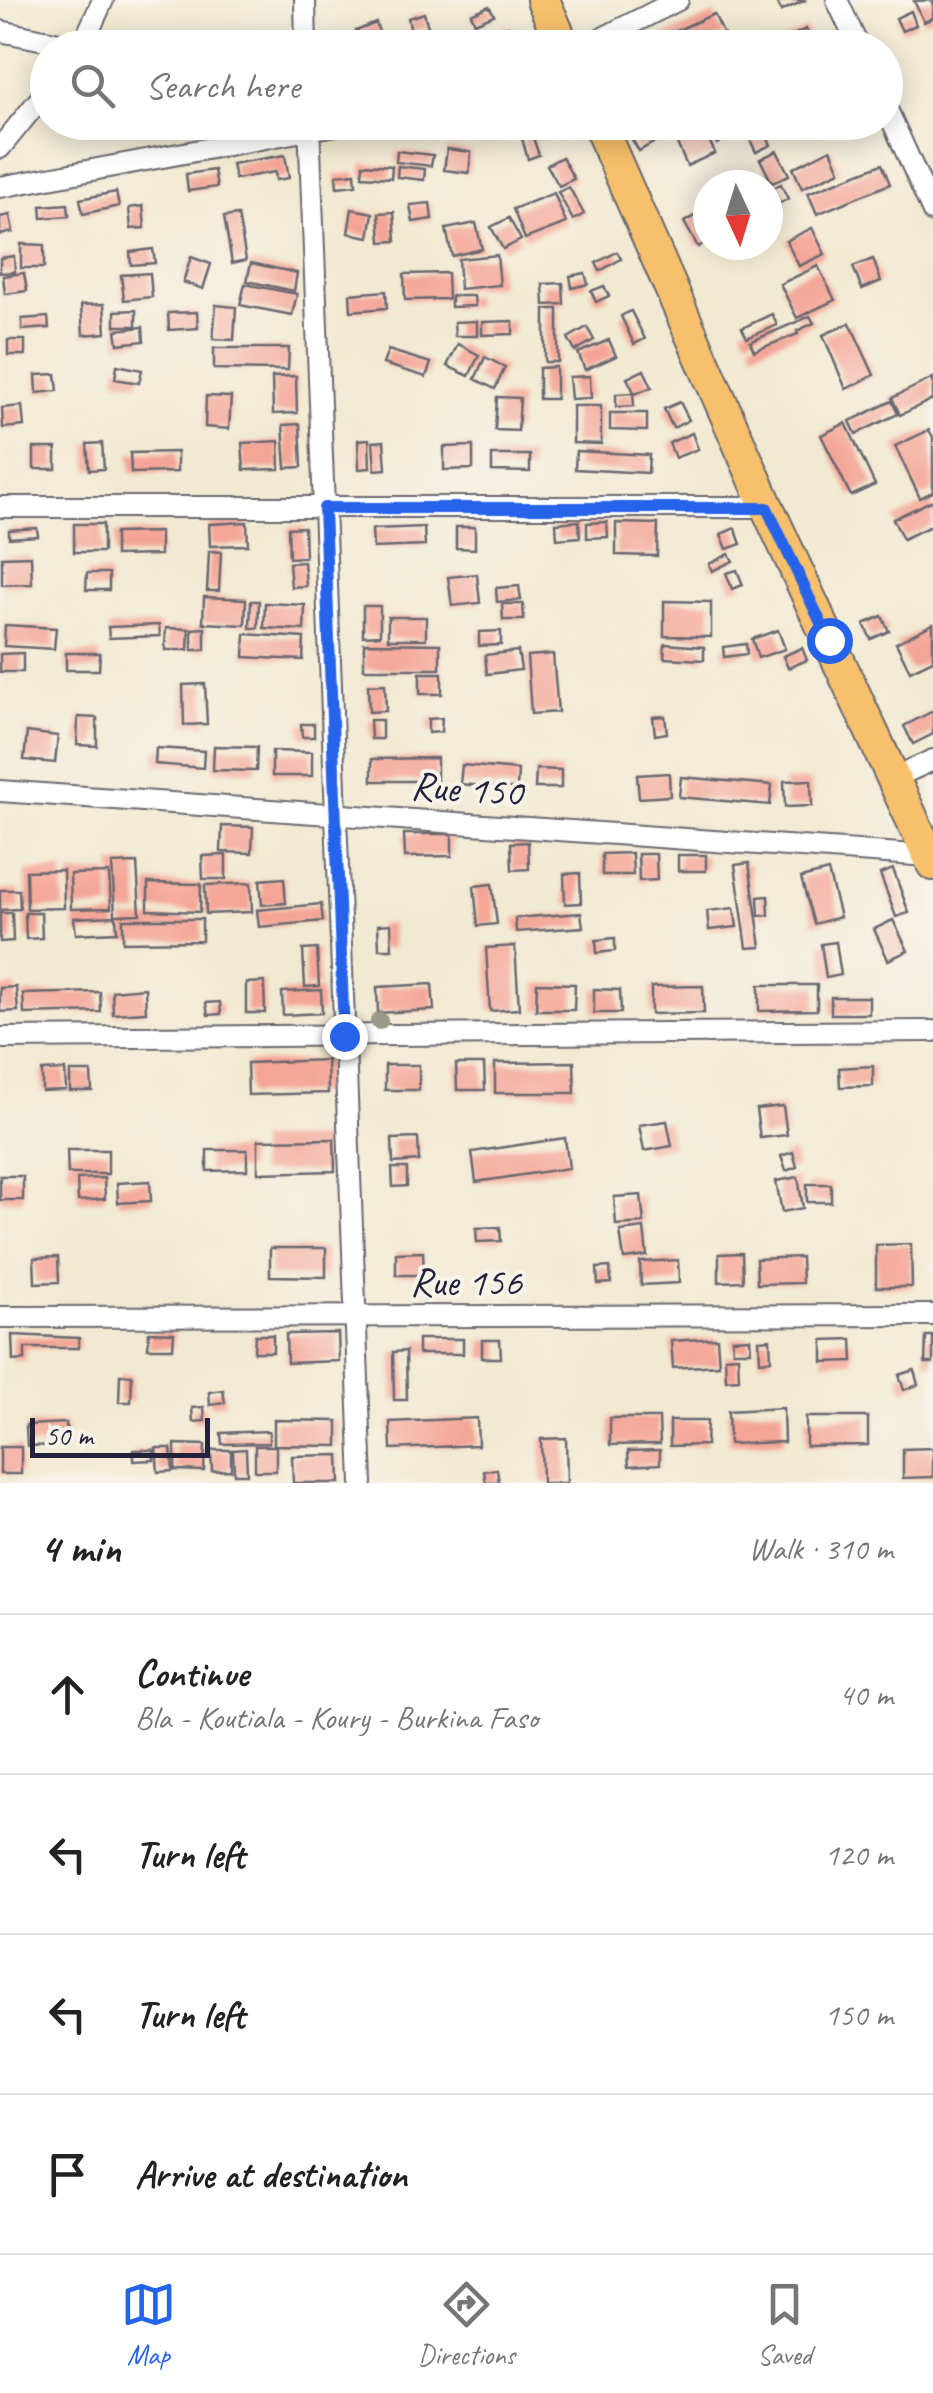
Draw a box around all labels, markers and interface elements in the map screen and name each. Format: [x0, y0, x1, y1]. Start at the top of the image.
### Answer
search box [30, 30, 903, 140]
icon: search [65, 58, 120, 113]
text: Search here [145, 62, 300, 109]
north arrow [693, 170, 783, 260]
route start [807, 618, 853, 664]
street label: Rue 150 [409, 760, 527, 818]
route end [322, 1014, 368, 1060]
street label: Rue 156 [410, 1257, 523, 1307]
scale bar [30, 1413, 210, 1458]
text: 50 m [45, 1418, 93, 1453]
text: 4 min [40, 1522, 120, 1575]
text: Walk · 310 m [749, 1528, 893, 1569]
text: Continue [135, 1650, 249, 1697]
icon: ahead [40, 1667, 95, 1722]
text: 40 m [839, 1674, 893, 1715]
text: Bla - Koutiala - Koury - Burkina Faso [135, 1697, 538, 1738]
icon: left [40, 1827, 95, 1882]
text: Turn left [135, 1831, 245, 1878]
text: 120 m [824, 1834, 893, 1875]
icon: left [40, 1987, 95, 2042]
text: Turn left [135, 1991, 245, 2038]
text: 150 m [824, 1994, 893, 2035]
icon: arrive [40, 2147, 95, 2202]
text: Arrive at destination [135, 2151, 407, 2198]
tab: Map [121, 2277, 176, 2372]
tab: Directions [418, 2277, 515, 2372]
tab: Saved [757, 2277, 812, 2372]

